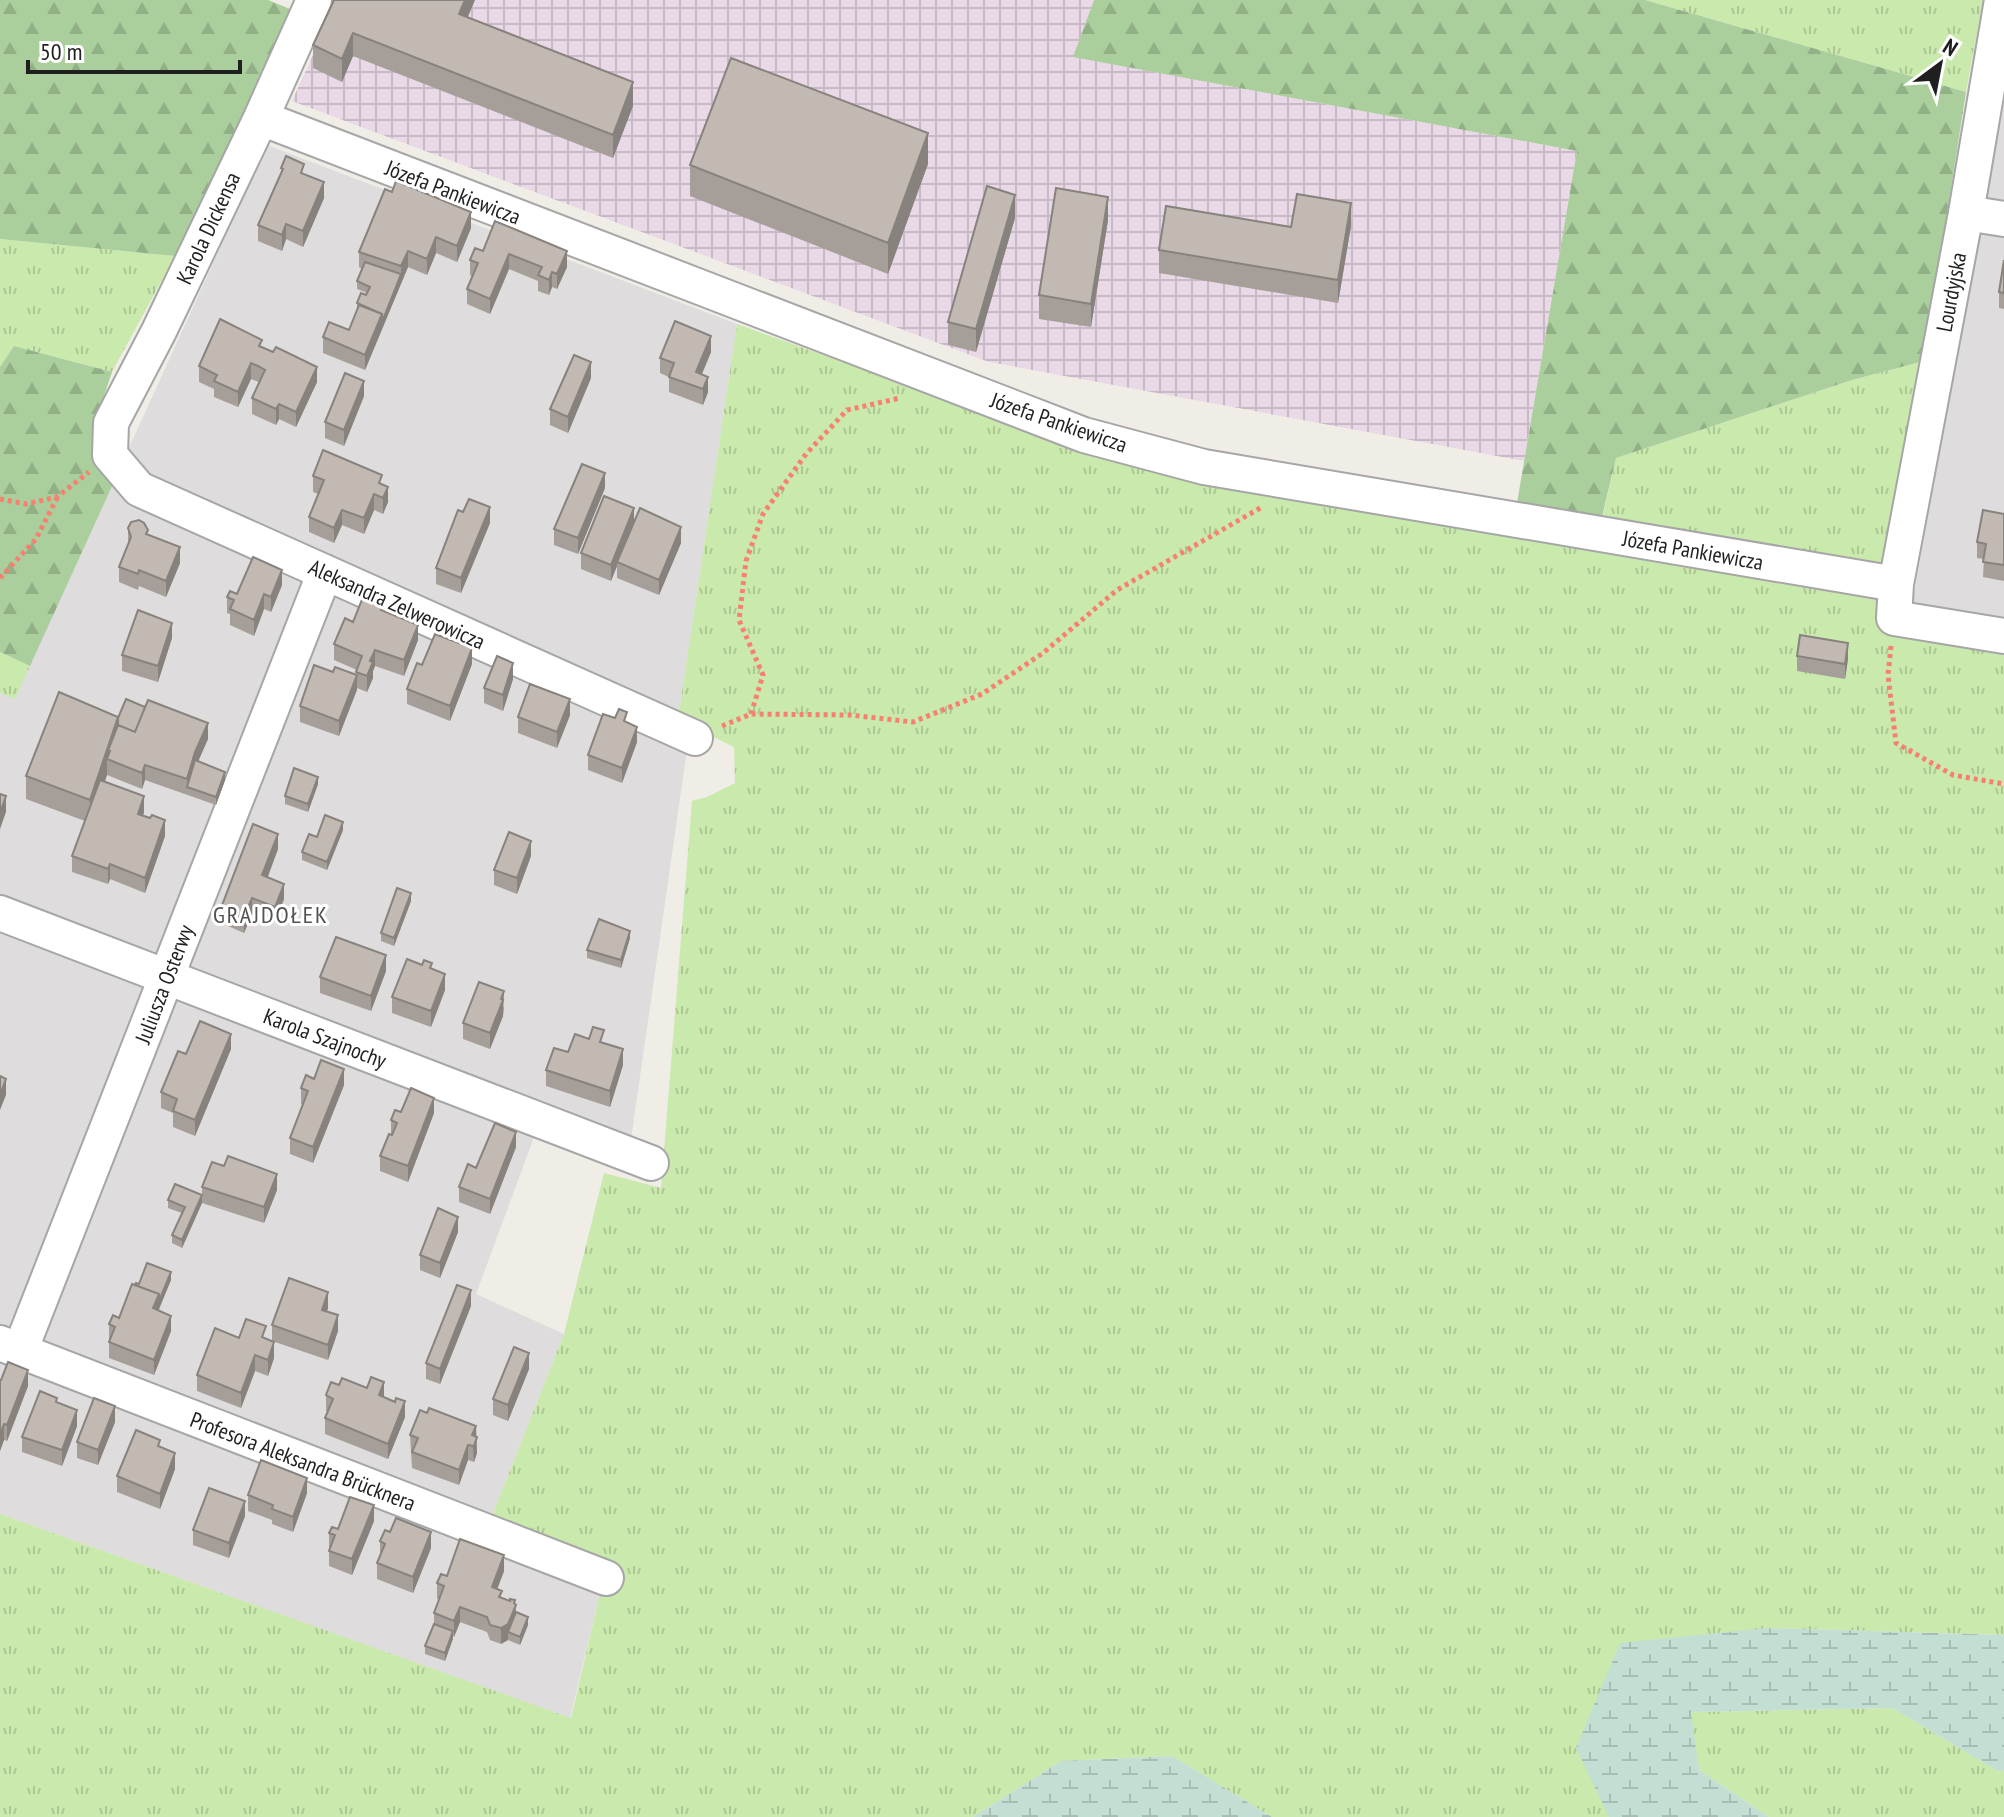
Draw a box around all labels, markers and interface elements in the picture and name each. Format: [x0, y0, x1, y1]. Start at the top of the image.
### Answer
scale bar [28, 24, 240, 74]
north arrow [1900, 24, 1980, 104]
text: N [1938, 32, 1963, 62]
text: 50 m [40, 36, 82, 67]
street label: Józefa Pankiewicza [381, 153, 525, 231]
street label: Karola Dickensa [170, 167, 246, 289]
street label: Lourdyjska [1930, 250, 1972, 334]
street label: Józefa Pankiewicza [986, 385, 1131, 458]
street label: Józefa Pankiewicza [1619, 524, 1766, 576]
street label: Aleksandra Zelwerowicza [305, 553, 489, 655]
district label: GRAJDOŁEK [213, 899, 329, 930]
street label: Juliusza Osterwy [128, 920, 200, 1048]
street label: Karola Szajnochy [260, 1002, 391, 1074]
street label: Profesora Aleksandra Brücknera [186, 1405, 420, 1517]

